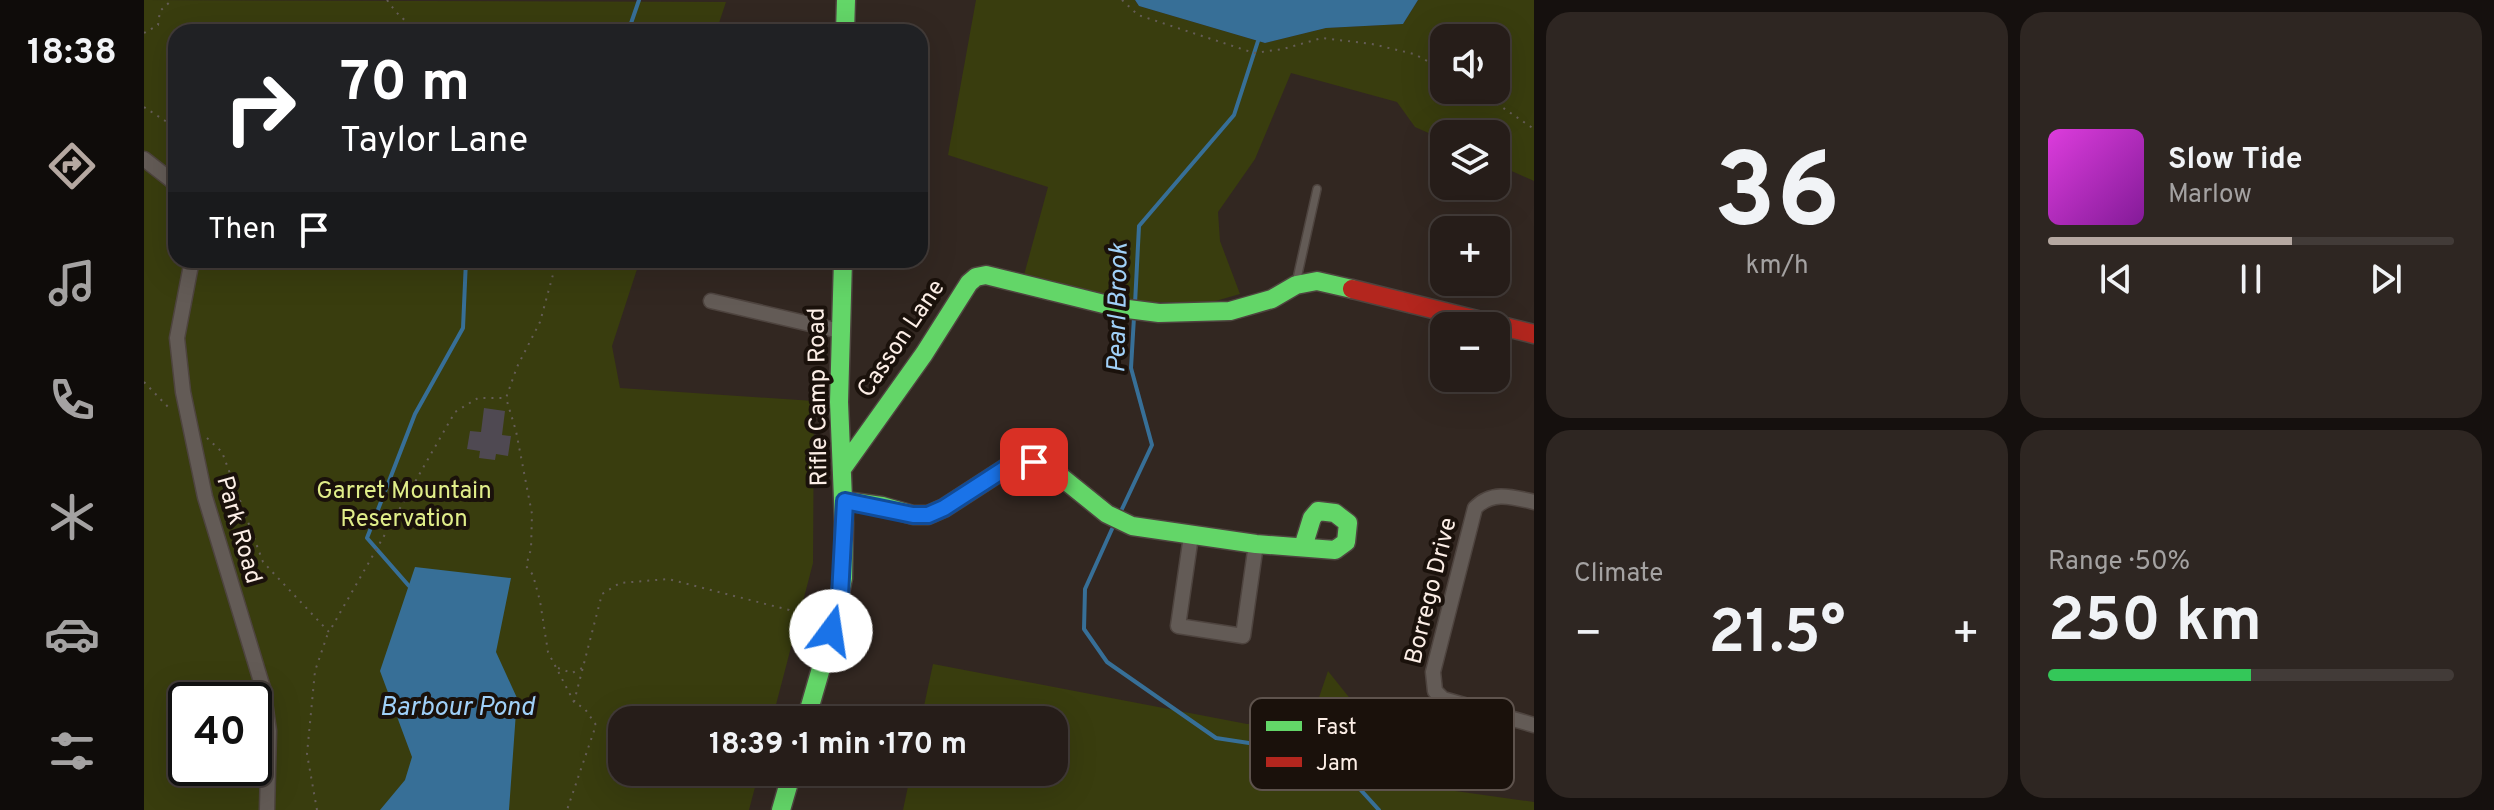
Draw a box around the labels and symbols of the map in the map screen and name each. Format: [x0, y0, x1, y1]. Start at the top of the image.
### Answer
water label: Pearl Brook [1101, 242, 1137, 373]
street label: Casson Lane [852, 274, 952, 404]
street label: Rifle Camp Road [802, 307, 836, 487]
pin [1000, 428, 1068, 496]
street label: Park Road [208, 473, 268, 587]
park label: Garret Mountain Reservation [316, 477, 492, 535]
street label: Borrego Drive [1399, 515, 1465, 667]
position arrow [789, 589, 873, 673]
speed limit sign: 40 [168, 682, 272, 786]
water label: Barbour Pond [380, 692, 536, 725]
legend [1250, 698, 1514, 790]
text: Fast [1316, 715, 1357, 742]
text: Jam [1316, 751, 1359, 778]

